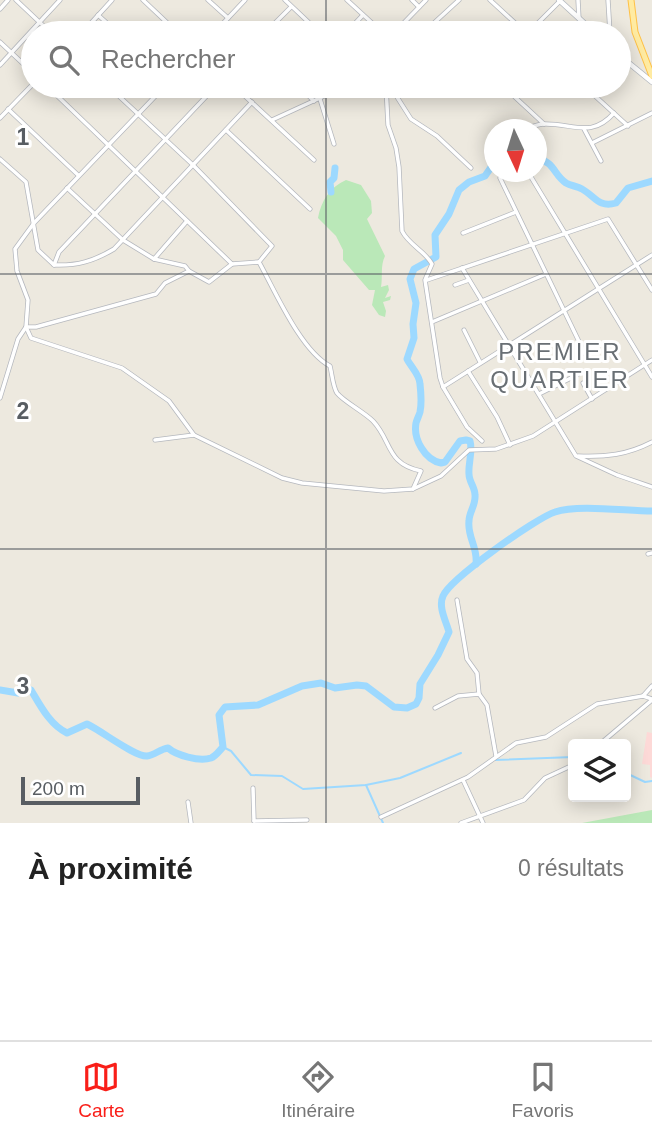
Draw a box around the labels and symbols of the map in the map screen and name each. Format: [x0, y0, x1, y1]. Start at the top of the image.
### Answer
north arrow [484, 119, 547, 182]
text: 1 [17, 124, 30, 150]
district label: PREMIER QUARTIER [490, 338, 630, 393]
text: 2 [17, 398, 29, 424]
text: 3 [17, 673, 29, 699]
scale bar [21, 774, 140, 806]

